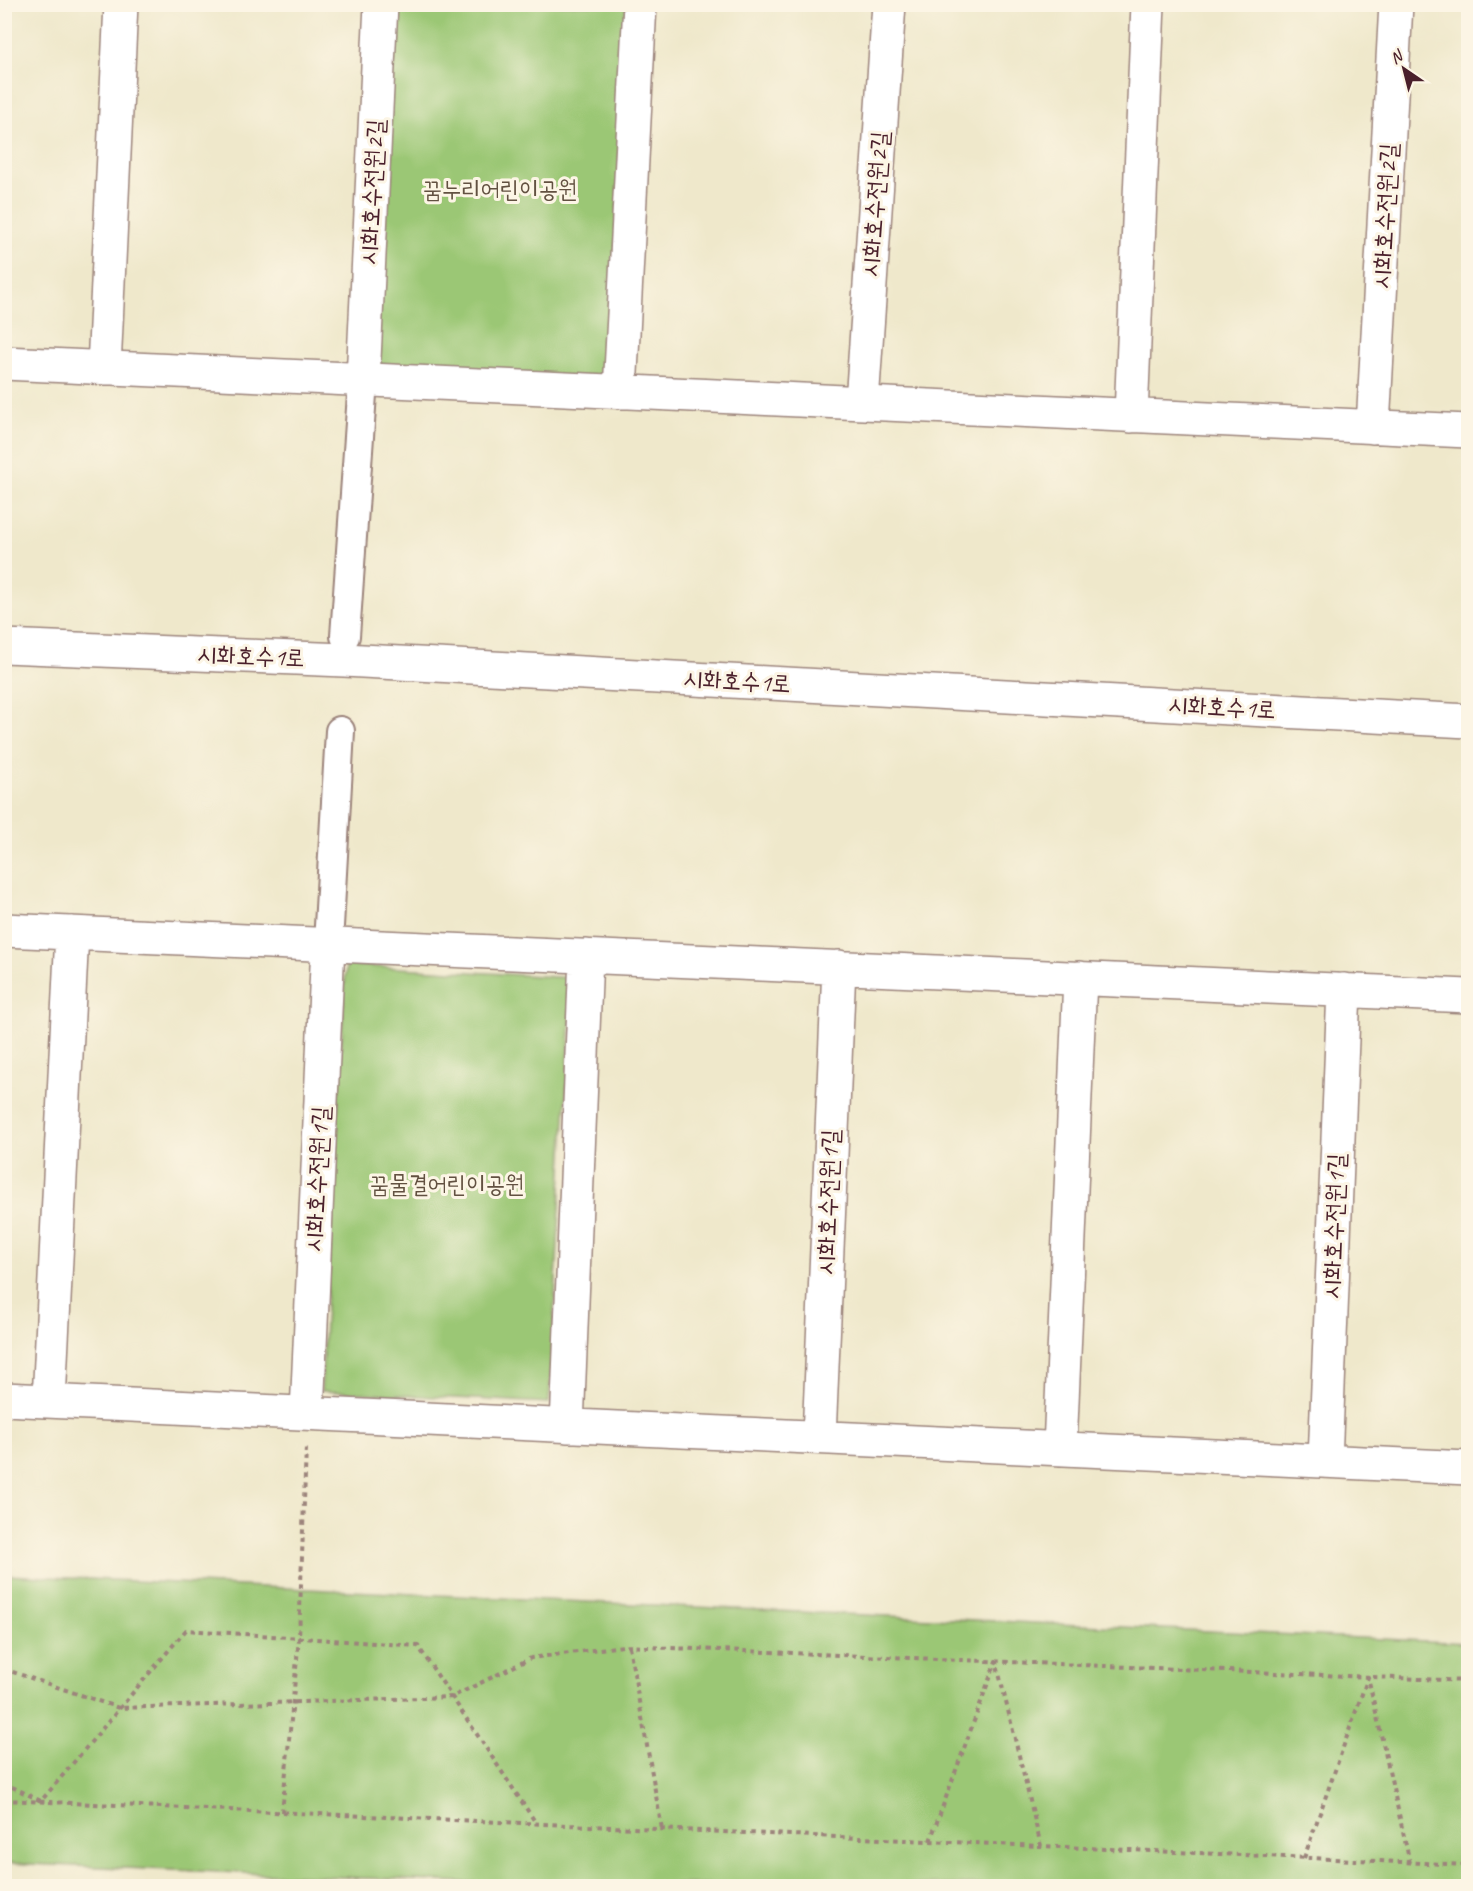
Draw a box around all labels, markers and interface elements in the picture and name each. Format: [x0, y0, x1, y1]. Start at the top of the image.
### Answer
north arrow [1374, 39, 1434, 99]
text: N [1386, 45, 1408, 69]
street label: 시화호수전원2길 [353, 118, 391, 266]
street label: 시화호수전원2길 [855, 130, 895, 278]
street label: 시화호수전원2길 [1366, 142, 1404, 290]
park label: 꿈누리어린이공원 [423, 174, 577, 204]
street label: 시화호수1로 [197, 639, 305, 673]
street label: 시화호수1로 [683, 663, 791, 699]
street label: 시화호수1로 [1168, 689, 1276, 725]
street label: 시화호수전원1길 [298, 1105, 336, 1253]
street label: 시화호수전원1길 [810, 1129, 846, 1275]
street label: 시화호수전원1길 [1316, 1153, 1352, 1299]
park label: 꿈물결어린이공원 [370, 1169, 524, 1199]

